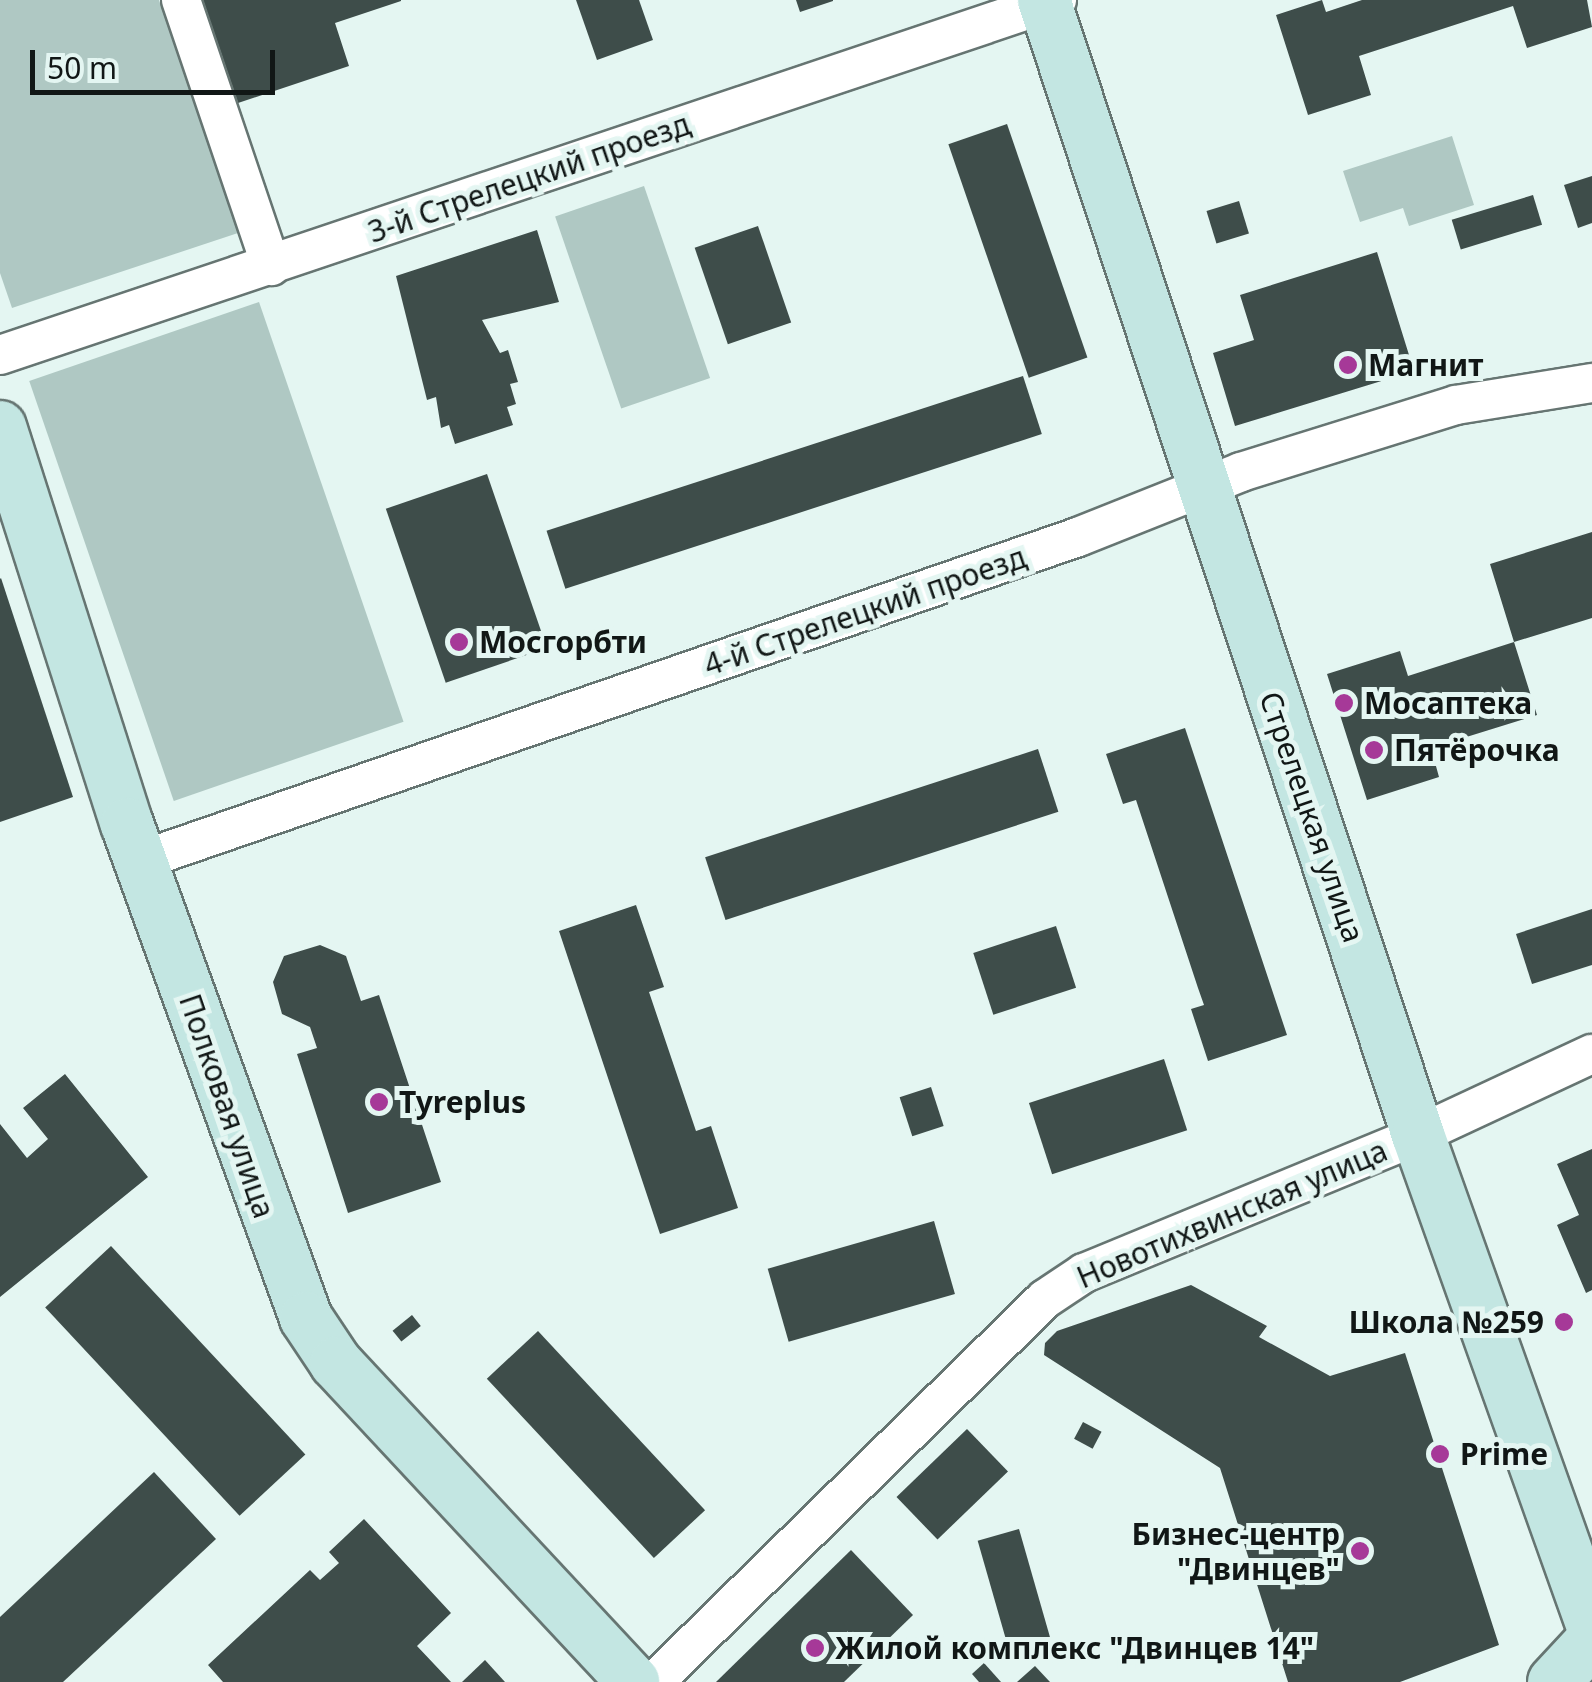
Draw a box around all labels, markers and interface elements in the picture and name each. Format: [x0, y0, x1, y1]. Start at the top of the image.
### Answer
scale bar [35, 30, 280, 92]
text: 50 m [47, 47, 117, 88]
street label: 3-й Стрелецкий проезд [363, 106, 695, 250]
place label: Магнит [1368, 347, 1483, 383]
marker: Магнит [1337, 354, 1359, 376]
street label: 4-й Стрелецкий проезд [699, 539, 1031, 683]
place label: Мосгорбти [479, 624, 647, 660]
marker: Мосгорбти [448, 631, 470, 653]
place label: Мосаптека [1364, 685, 1532, 721]
street label: Стрелецкая улица [1252, 687, 1372, 947]
marker: Мосаптека [1333, 692, 1355, 714]
place label: Пятёрочка [1394, 732, 1560, 768]
marker: Пятёрочка [1363, 739, 1385, 761]
street label: Полковая улица [172, 989, 282, 1223]
place label: Tyreplus [399, 1084, 526, 1120]
marker: Tyreplus [368, 1091, 390, 1113]
street label: Новотихвинская улица [1072, 1132, 1392, 1296]
place label: Школа №259 [1349, 1304, 1544, 1340]
marker: Школа №259 [1553, 1311, 1575, 1333]
place label: Prime [1460, 1436, 1548, 1472]
marker: Prime [1429, 1443, 1451, 1465]
place label: Бизнес-центр "Двинцев" [1131, 1516, 1340, 1586]
marker: Бизнес-центр "Двинцев" [1349, 1540, 1371, 1562]
place label: Жилой комплекс "Двинцев 14" [835, 1630, 1314, 1666]
marker: Жилой комплекс "Двинцев 14" [804, 1637, 826, 1659]

